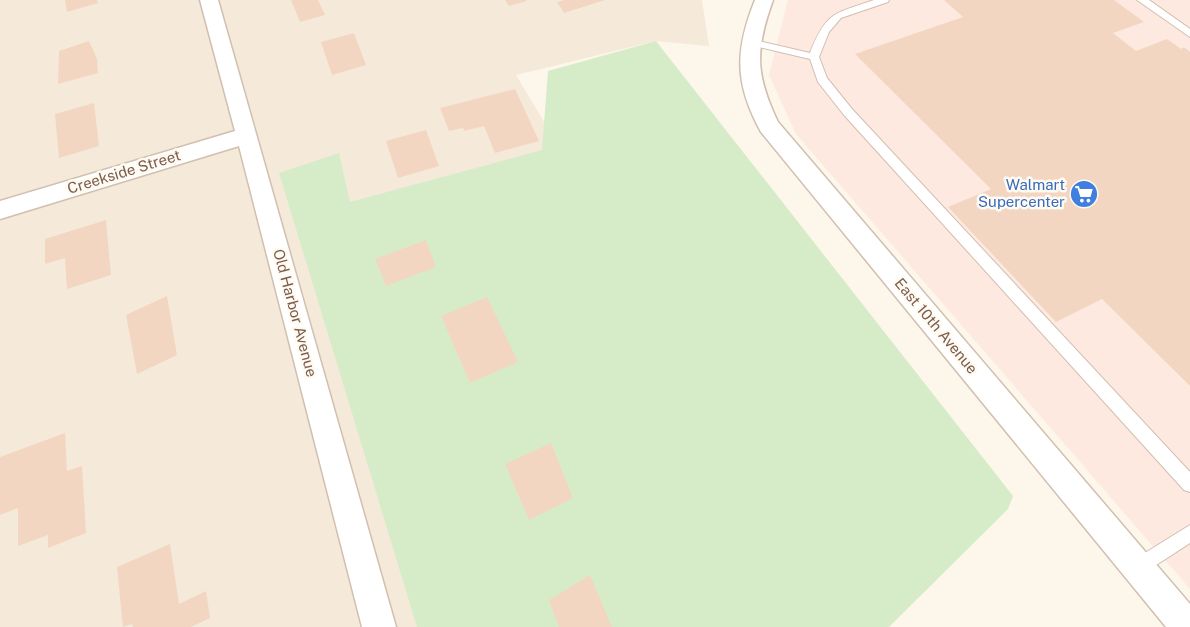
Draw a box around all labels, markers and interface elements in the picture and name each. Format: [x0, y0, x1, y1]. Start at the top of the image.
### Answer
street label: Creekside Street [65, 146, 183, 197]
place label: Walmart Supercenter [978, 176, 1065, 210]
supermarket icon: Walmart Supercenter [1069, 179, 1099, 209]
street label: Old Harbor Avenue [270, 247, 321, 379]
street label: East 10th Avenue [892, 275, 981, 377]

